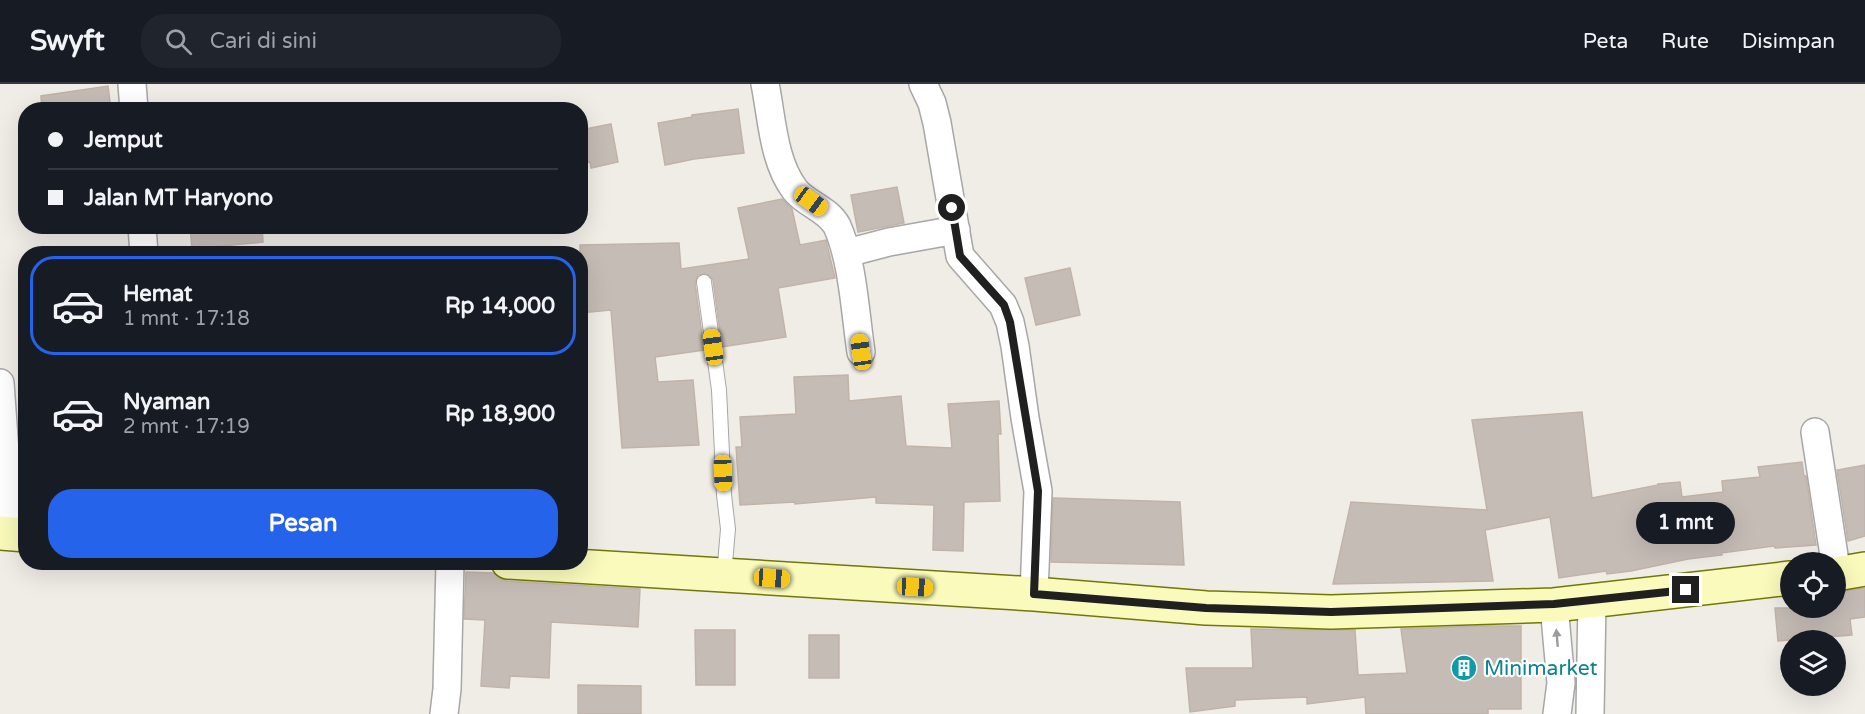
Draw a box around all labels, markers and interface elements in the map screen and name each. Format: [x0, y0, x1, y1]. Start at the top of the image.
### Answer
search box [141, 14, 561, 68]
text: Swyft [30, 24, 105, 58]
icon: search [162, 25, 195, 58]
text: Cari di sini [210, 28, 317, 54]
text: Peta [1583, 29, 1628, 54]
text: Rute [1661, 29, 1709, 54]
text: Disimpan [1742, 29, 1835, 54]
text: Jemput [84, 127, 163, 153]
car [791, 183, 831, 219]
text: Jalan MT Haryono [84, 185, 273, 211]
route start [938, 194, 965, 221]
icon: car [51, 279, 105, 333]
text: Hemat [123, 281, 192, 307]
text: Rp 14,000 [445, 293, 555, 319]
text: 1 mnt · 17:18 [123, 307, 250, 331]
car [702, 328, 724, 366]
car [850, 333, 872, 371]
icon: car [51, 387, 105, 441]
text: Nyaman [123, 389, 210, 415]
text: Rp 18,900 [445, 401, 555, 427]
text: 2 mnt · 17:19 [123, 415, 250, 439]
car [713, 455, 733, 491]
button: Pesan [48, 489, 558, 558]
callout: 1 mnt [1636, 503, 1736, 545]
text: 1 mnt [1658, 511, 1713, 535]
map controls [1780, 552, 1846, 696]
button: locate [1780, 552, 1846, 618]
car [753, 568, 791, 588]
route end [1672, 576, 1699, 603]
car [897, 577, 933, 597]
one-way arrow [1552, 629, 1562, 648]
button: layers [1780, 630, 1846, 696]
building icon: Minimarket [1449, 653, 1479, 683]
place label: Minimarket [1484, 656, 1598, 681]

